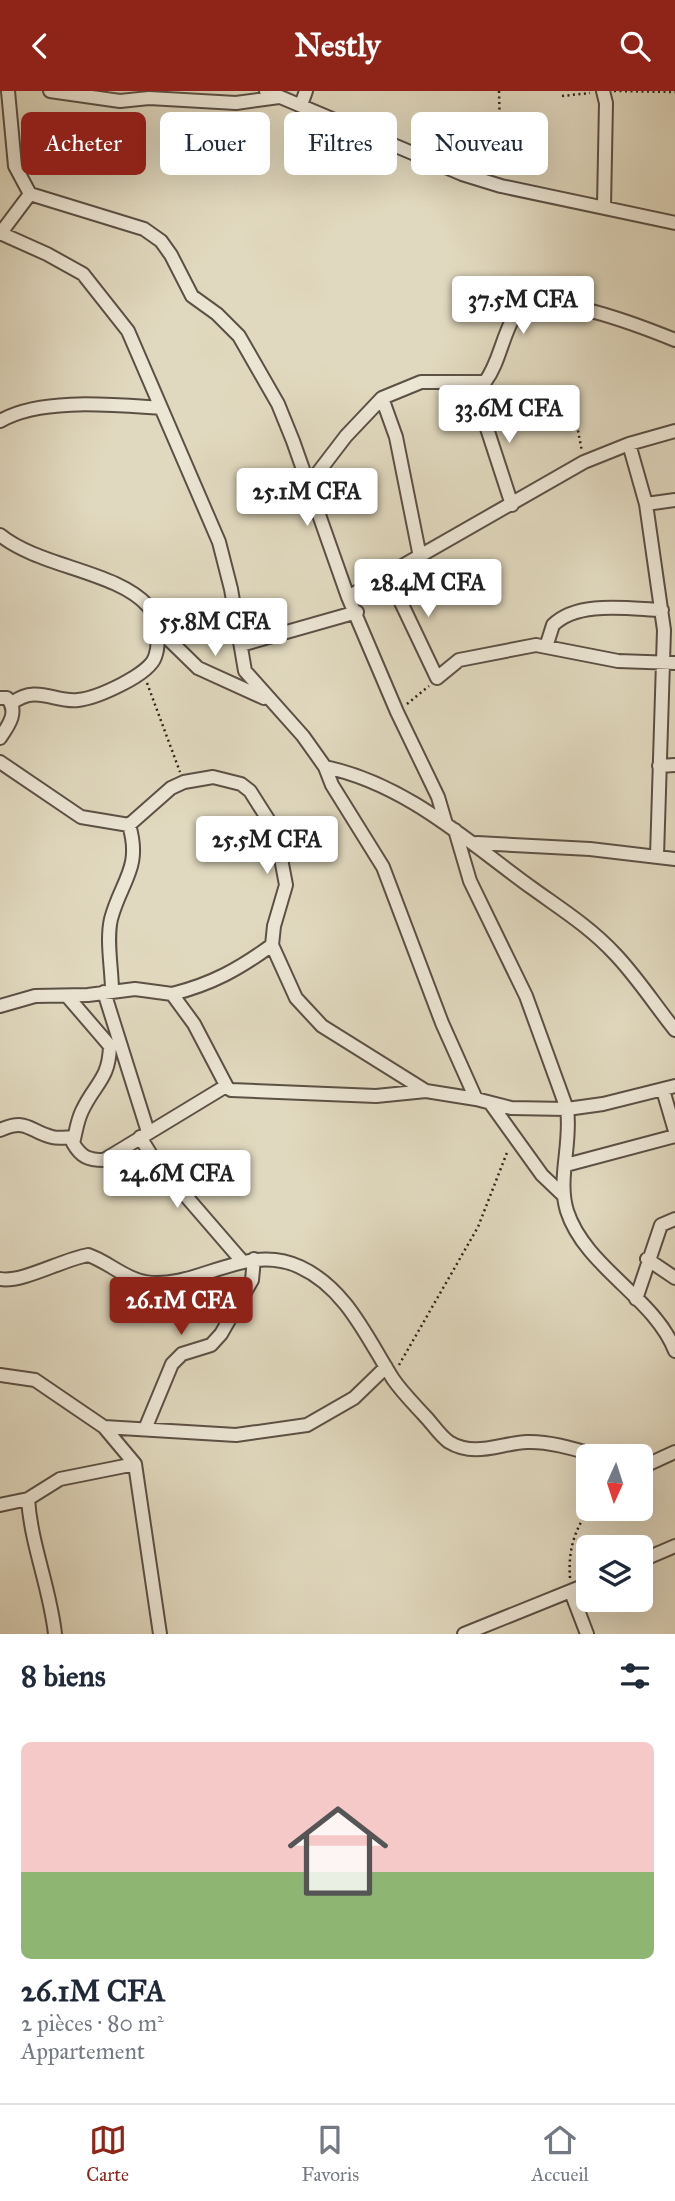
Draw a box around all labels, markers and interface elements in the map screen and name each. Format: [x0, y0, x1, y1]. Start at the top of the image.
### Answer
text: Nestly [294, 26, 381, 65]
icon: back [21, 27, 59, 65]
icon: search [616, 27, 654, 65]
chip: Acheter [21, 112, 146, 175]
chip: Louer [160, 112, 270, 175]
chip: Filtres [284, 112, 397, 175]
chip: Nouveau [411, 112, 548, 175]
pin: 37.5M CFA [443, 277, 603, 336]
text: 37.5M CFA [468, 285, 578, 313]
pin: 33.6M CFA [429, 385, 589, 445]
text: 33.6M CFA [455, 394, 563, 422]
pin: 25.1M CFA [227, 469, 387, 528]
text: 25.1M CFA [253, 477, 361, 505]
pin: 28.4M CFA [348, 559, 508, 619]
text: 28.4M CFA [370, 568, 486, 596]
pin: 55.8M CFA [135, 599, 295, 658]
text: 55.8M CFA [159, 607, 271, 635]
pin: 25.5M CFA [187, 817, 347, 876]
text: 25.5M CFA [212, 825, 322, 853]
pin: 24.6M CFA [97, 1151, 257, 1210]
text: 24.6M CFA [120, 1159, 235, 1187]
pin: 26.1M CFA [101, 1277, 261, 1337]
text: 26.1M CFA [126, 1286, 236, 1314]
north arrow [576, 1444, 653, 1521]
map controls [576, 1444, 653, 1612]
button: layers [576, 1535, 653, 1612]
icon: filters [616, 1657, 654, 1695]
text: 8 biens [21, 1658, 106, 1694]
icon: home [275, 1788, 401, 1914]
text: 26.1M CFA [21, 1973, 165, 2009]
text: 2 pièces · 80 m² [21, 2009, 164, 2037]
text: Appartement [21, 2037, 145, 2065]
tab: Carte [86, 2121, 129, 2186]
tab: Favoris [301, 2121, 359, 2186]
tab: Accueil [532, 2121, 589, 2186]

